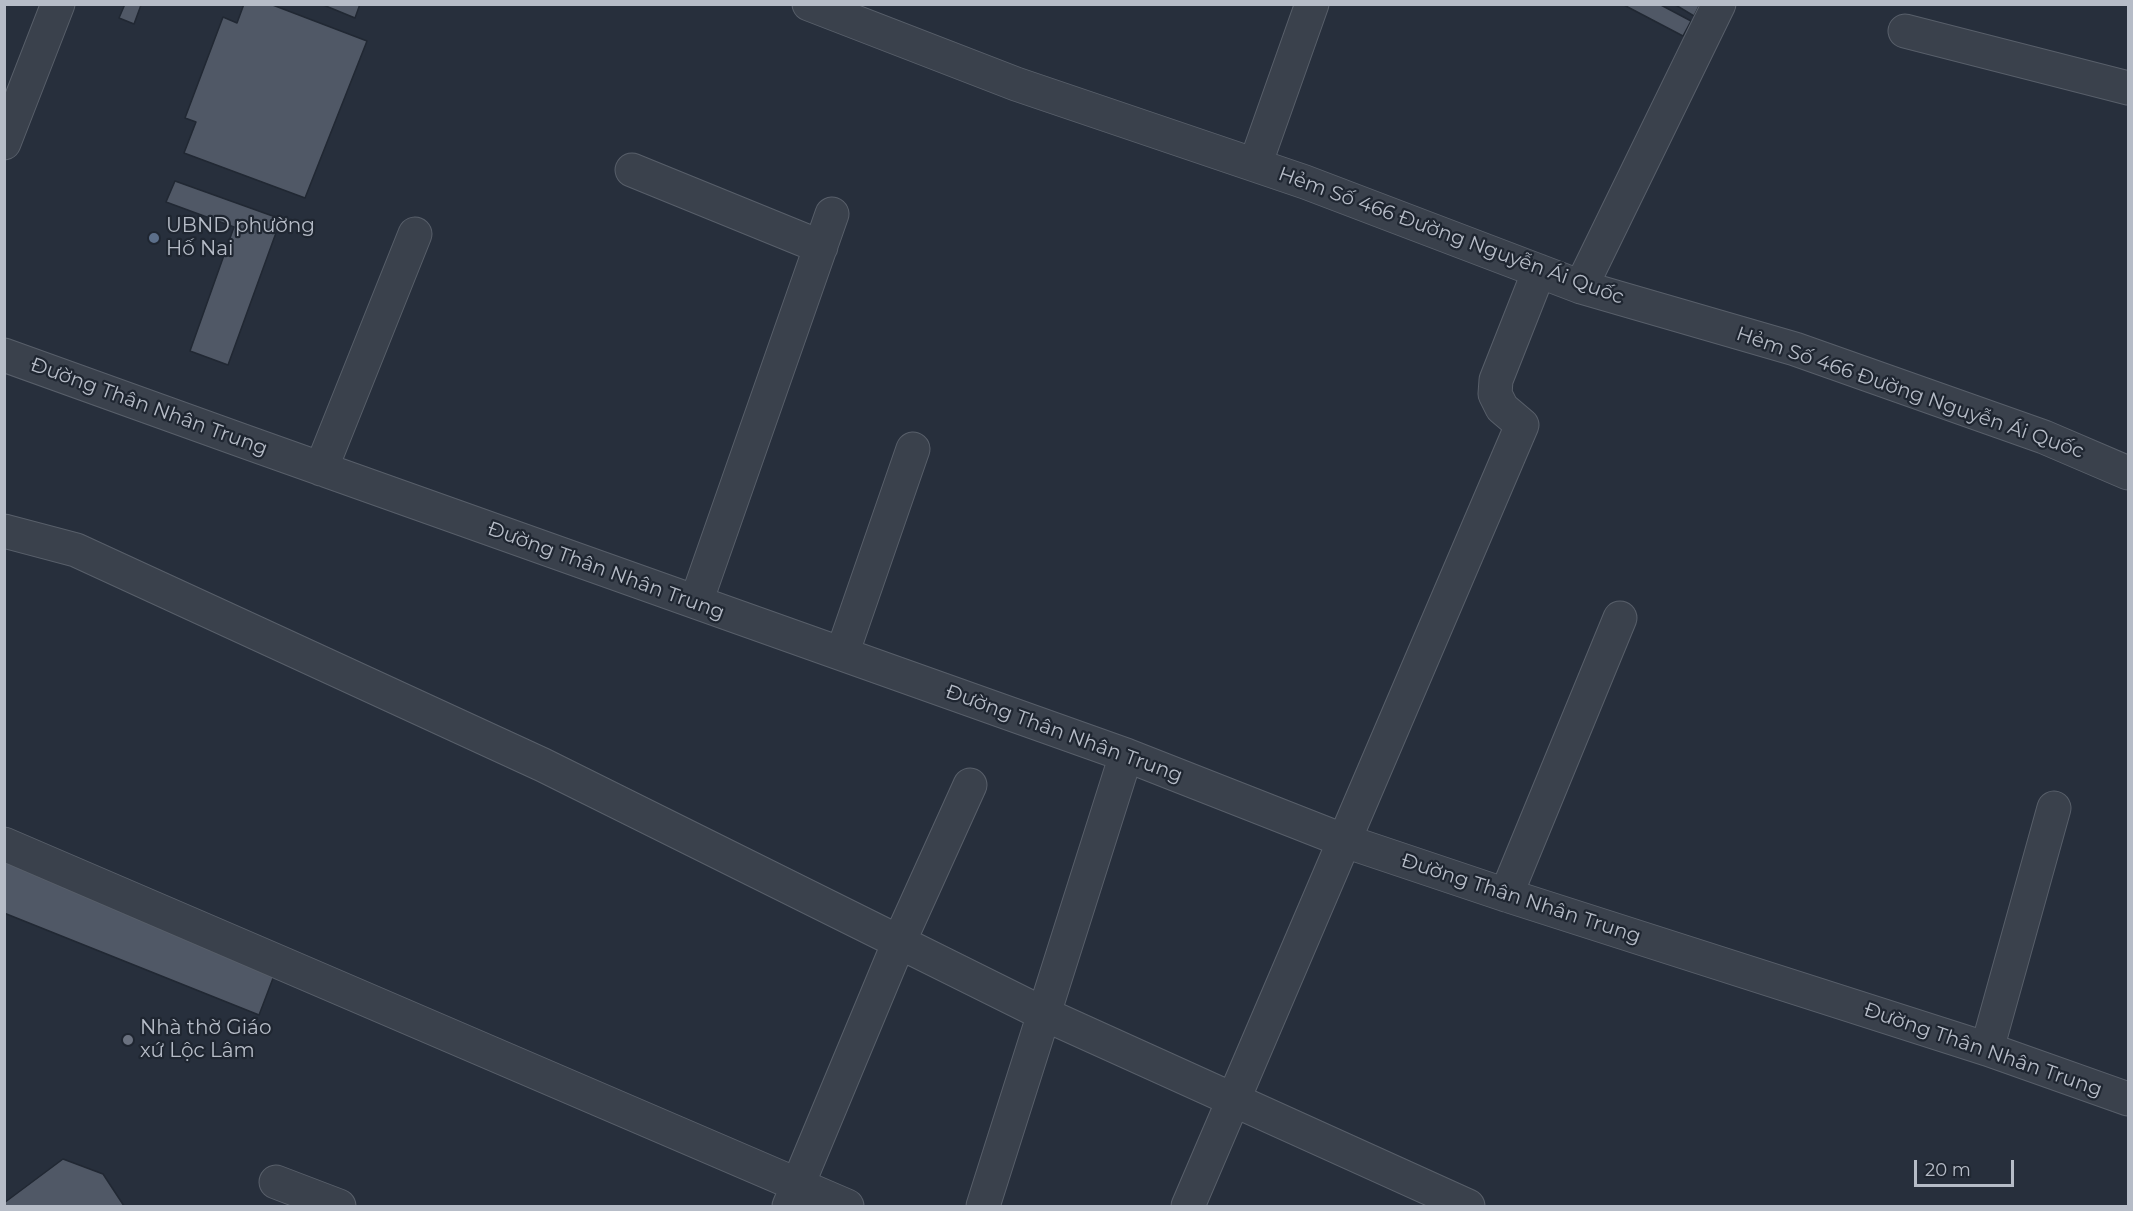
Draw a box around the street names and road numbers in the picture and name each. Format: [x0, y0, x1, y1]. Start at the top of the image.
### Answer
street label: Hẻm Số 466 Đường Nguyễn Ái Quốc [1275, 162, 1627, 310]
street label: Hẻm Số 466 Đường Nguyễn Ái Quốc [1733, 322, 2087, 464]
street label: Đường Thân Nhân Trung [27, 353, 271, 461]
street label: Đường Thân Nhân Trung [484, 517, 728, 625]
street label: Đường Thân Nhân Trung [942, 680, 1186, 788]
street label: Đường Thân Nhân Trung [1398, 849, 1644, 949]
street label: Đường Thân Nhân Trung [1861, 998, 2105, 1102]

